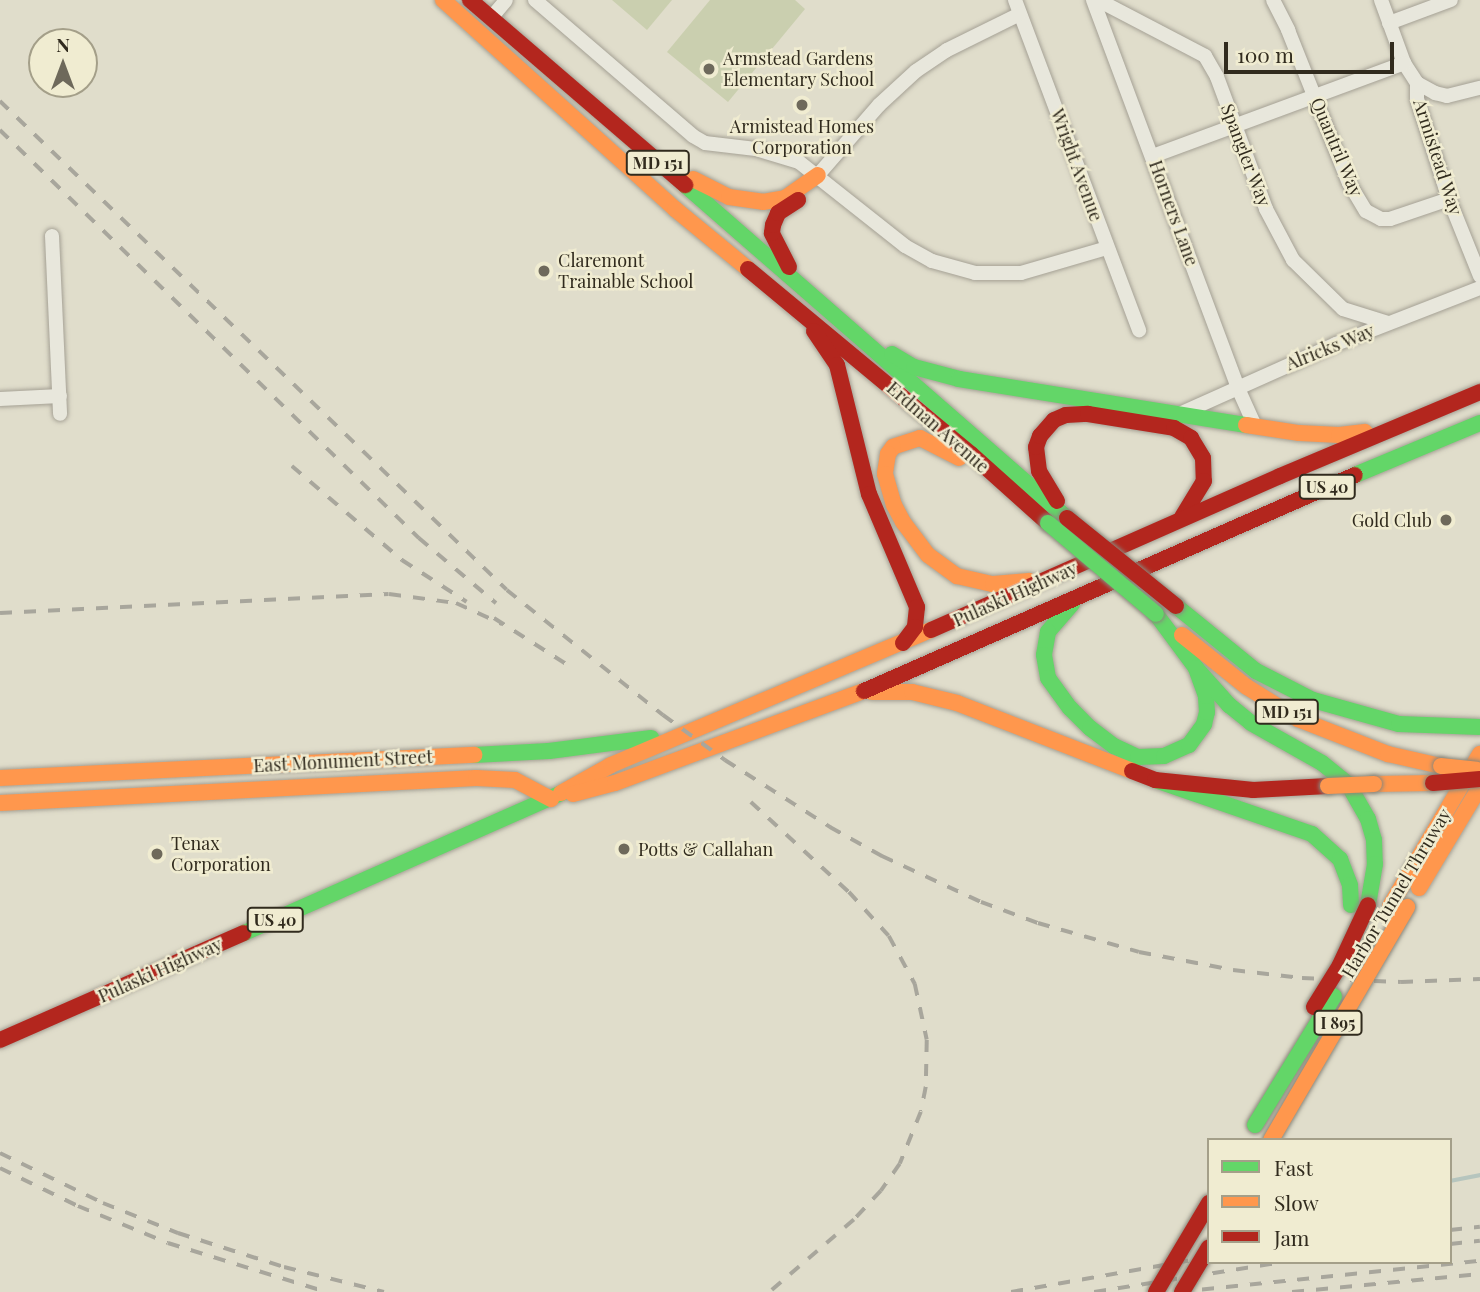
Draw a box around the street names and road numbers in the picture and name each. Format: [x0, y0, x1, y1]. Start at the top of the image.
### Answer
street label: Quantril Way [1306, 94, 1368, 200]
street label: Armistead Way [1409, 96, 1467, 218]
street label: Spangler Way [1216, 100, 1276, 210]
street label: Wright Avenue [1046, 105, 1108, 225]
road number: MD 151 [625, 150, 691, 176]
street label: Horners Lane [1145, 157, 1203, 269]
street label: Alricks Way [1282, 319, 1378, 375]
street label: Erdman Avenue [882, 377, 994, 477]
road number: US 40 [1297, 474, 1357, 500]
street label: Pulaski Highway [950, 557, 1080, 631]
road number: MD 151 [1254, 699, 1320, 724]
street label: East Monument Street [252, 745, 434, 777]
street label: Harbor Tunnel Thruway [1337, 804, 1455, 982]
road number: US 40 [245, 908, 305, 932]
street label: Pulaski Highway [95, 933, 225, 1007]
road number: I 895 [1314, 1010, 1362, 1036]

